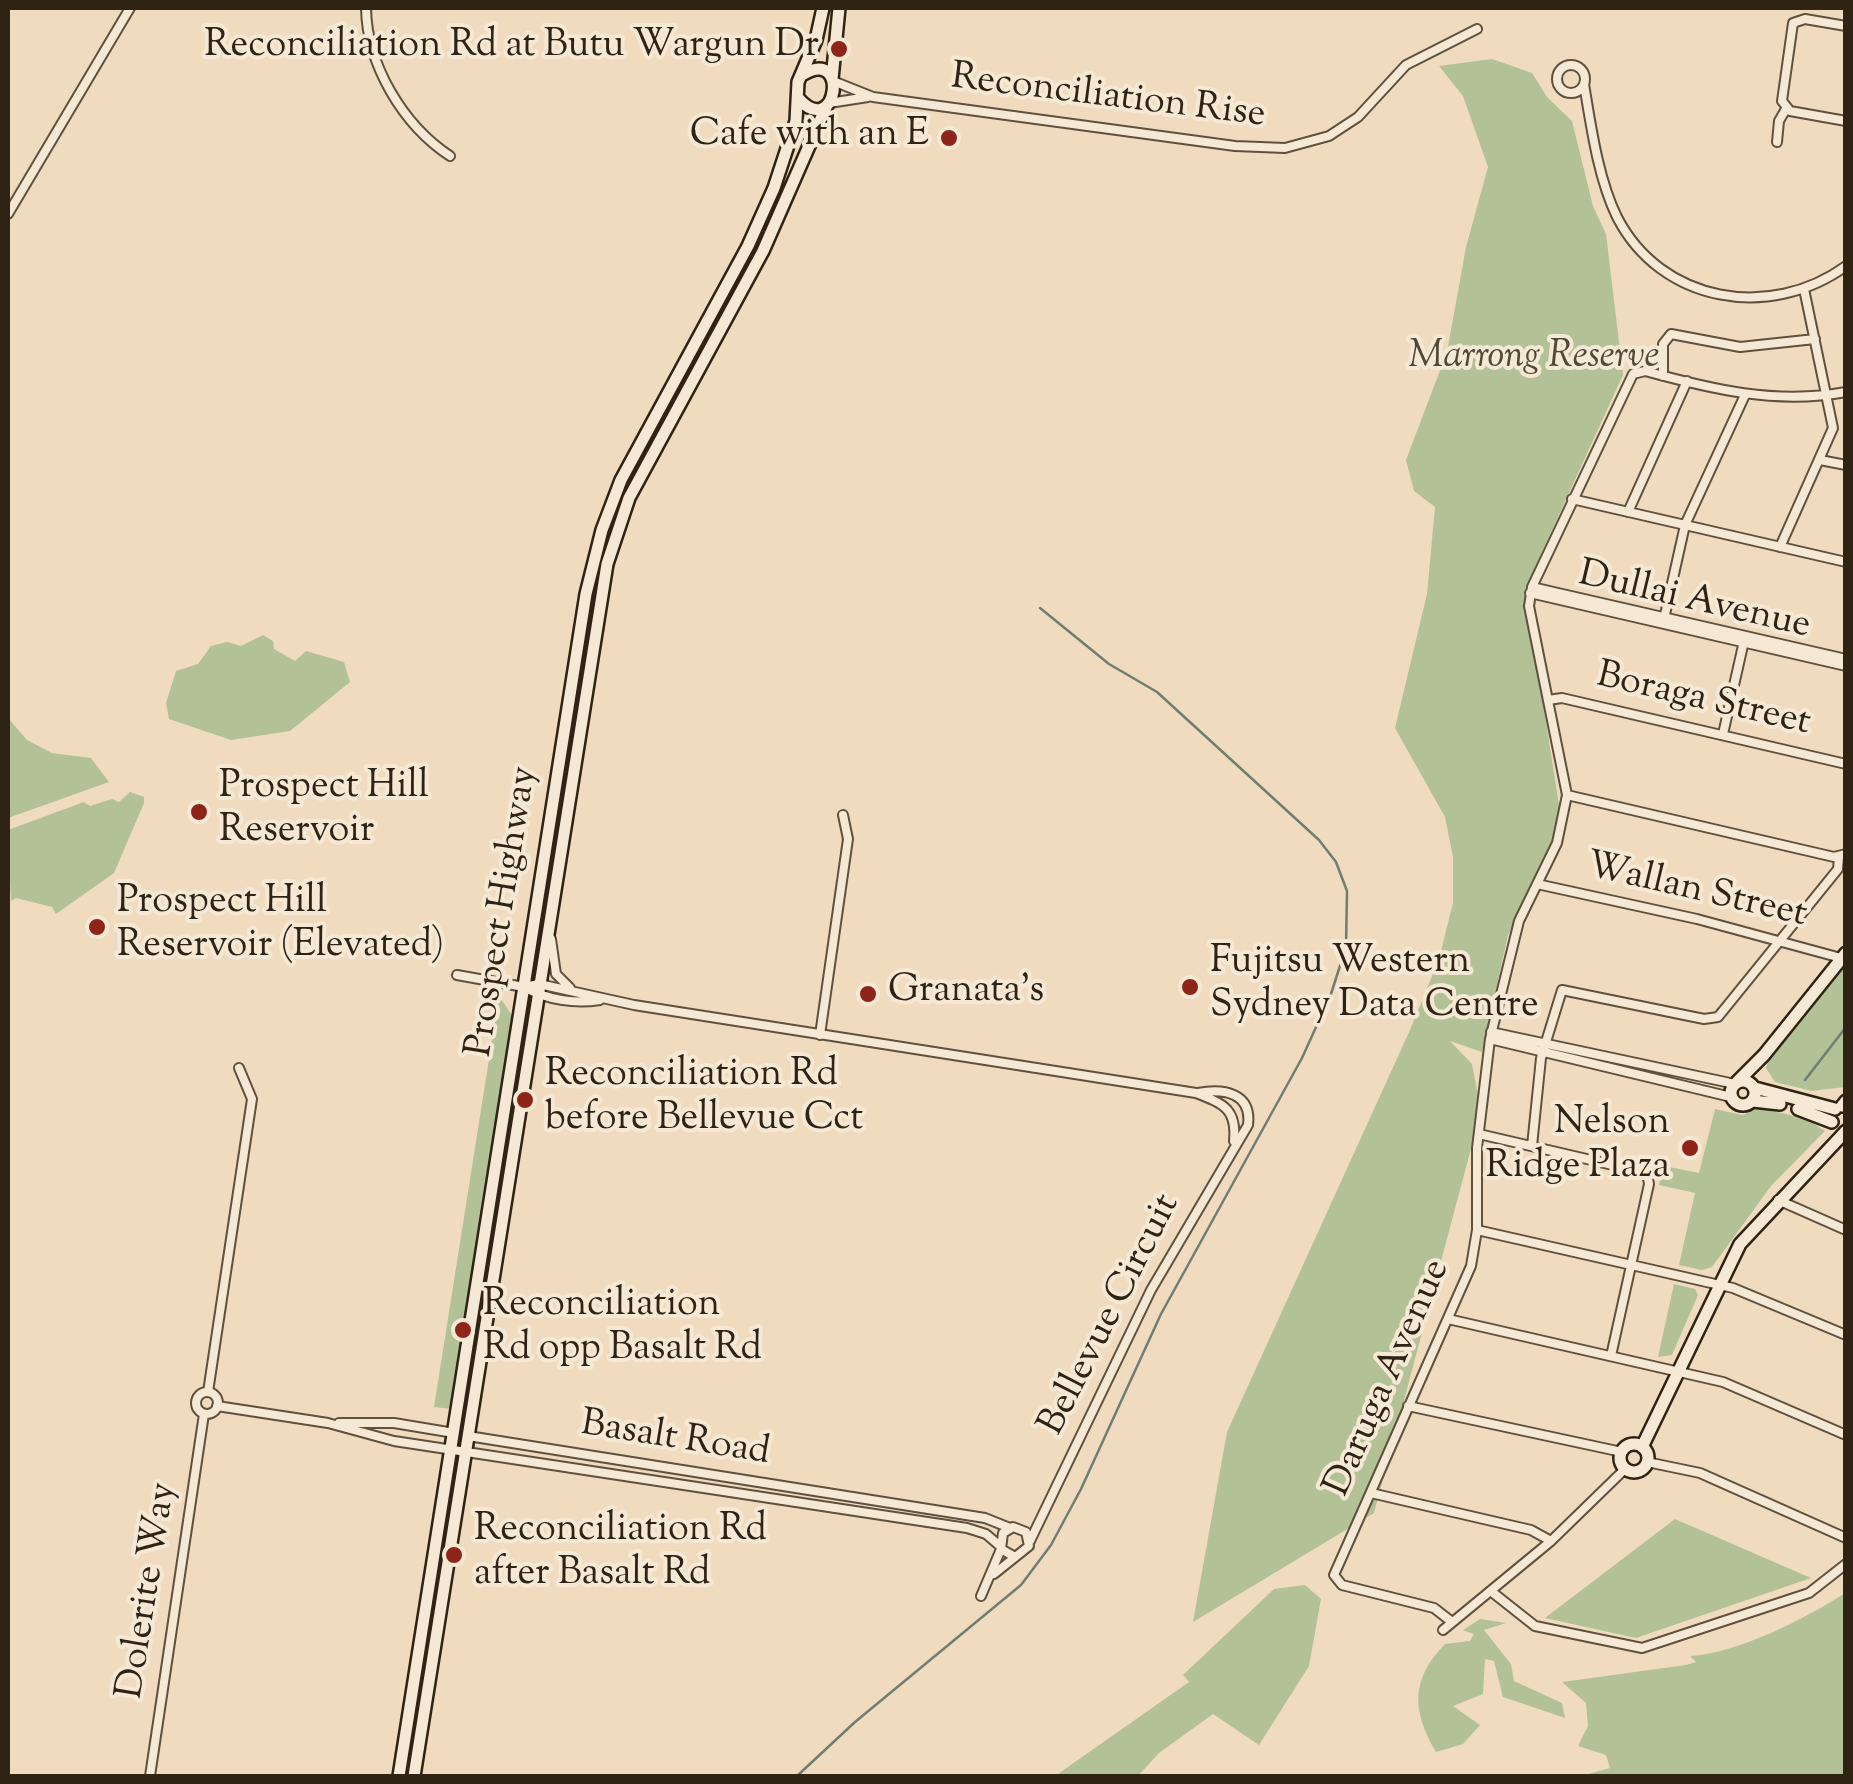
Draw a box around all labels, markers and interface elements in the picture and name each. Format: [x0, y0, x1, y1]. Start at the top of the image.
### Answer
place label: Reconciliation Rd at Butu Wargun Dr [204, 26, 819, 72]
marker: Reconciliation Rd at Butu Wargun Dr [828, 38, 850, 60]
street label: Reconciliation Rise [948, 57, 1268, 141]
place label: Cafe with an E [690, 115, 929, 161]
marker: Cafe with an E [938, 127, 960, 149]
park label: Marrong Reserve [1408, 337, 1660, 383]
street label: Dullai Avenue [1574, 554, 1814, 652]
street label: Boraga Street [1592, 655, 1814, 749]
street label: Prospect Highway [460, 764, 550, 1060]
place label: Prospect Hill Reservoir [219, 767, 429, 856]
marker: Prospect Hill Reservoir [188, 801, 210, 823]
street label: Wallan Street [1581, 845, 1811, 941]
place label: Prospect Hill Reservoir (Elevated) [117, 882, 444, 972]
marker: Prospect Hill Reservoir (Elevated) [86, 916, 108, 938]
place label: Fujitsu Western Sydney Data Centre [1210, 942, 1539, 1032]
place label: Granata's [888, 971, 1044, 1017]
marker: Fujitsu Western Sydney Data Centre [1179, 976, 1201, 998]
marker: Granata's [857, 983, 879, 1005]
place label: Reconciliation Rd before Bellevue Cct [545, 1055, 863, 1144]
marker: Reconciliation Rd before Bellevue Cct [514, 1089, 536, 1111]
place label: Nelson Ridge Plaza [1485, 1103, 1670, 1192]
marker: Nelson Ridge Plaza [1679, 1137, 1701, 1159]
street label: Bellevue Circuit [1032, 1188, 1192, 1444]
street label: Daruga Avenue [1317, 1254, 1463, 1504]
place label: Reconciliation Rd opp Basalt Rd [483, 1285, 762, 1375]
marker: Reconciliation Rd opp Basalt Rd [452, 1319, 474, 1341]
street label: Basalt Road [577, 1404, 773, 1478]
street label: Dolerite Way [110, 1480, 190, 1702]
place label: Reconciliation Rd after Basalt Rd [474, 1510, 767, 1600]
marker: Reconciliation Rd after Basalt Rd [443, 1544, 465, 1566]

